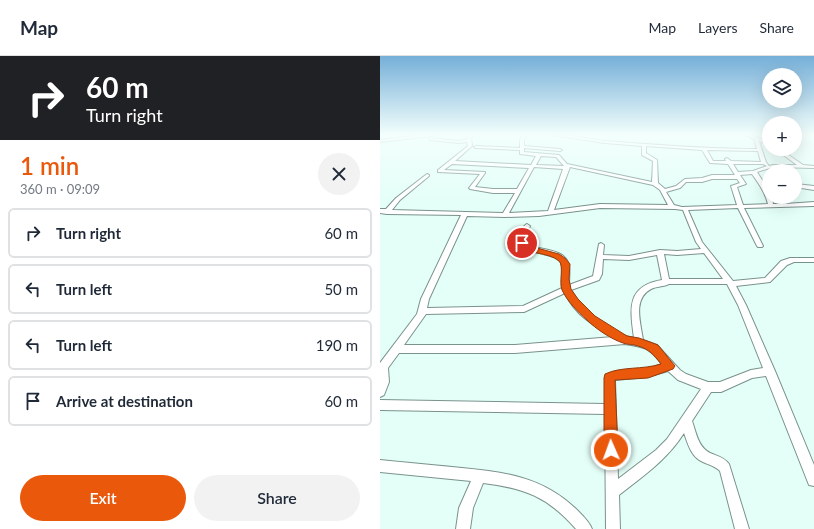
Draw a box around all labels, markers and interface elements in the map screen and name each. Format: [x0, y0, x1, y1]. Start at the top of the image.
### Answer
text: Map [20, 16, 58, 39]
text: Map [648, 19, 676, 36]
text: Layers [698, 19, 738, 36]
text: Share [760, 19, 794, 36]
map controls [762, 68, 802, 204]
button: layers [762, 68, 802, 108]
text: 60 m [86, 70, 149, 104]
icon: right [20, 72, 72, 124]
text: Turn right [86, 104, 163, 126]
button: + [762, 116, 802, 156]
text: 1 min [20, 151, 79, 180]
button: close [318, 153, 360, 195]
button: − [762, 164, 802, 204]
text: 360 m · 09:09 [20, 181, 100, 197]
icon: right [22, 222, 44, 244]
text: Turn right [56, 224, 121, 242]
text: 60 m [324, 224, 358, 242]
pin [505, 226, 539, 260]
icon: arrive [511, 232, 533, 254]
icon: left [22, 278, 44, 300]
text: Turn left [56, 280, 112, 298]
text: 50 m [324, 280, 358, 298]
icon: left [22, 334, 44, 356]
text: Turn left [56, 336, 112, 354]
text: 190 m [316, 336, 358, 354]
icon: arrive [22, 390, 44, 412]
text: Arrive at destination [56, 392, 193, 410]
text: 60 m [324, 392, 358, 410]
position arrow [590, 429, 632, 471]
button: Exit [20, 475, 186, 521]
button: Share [194, 475, 360, 521]

